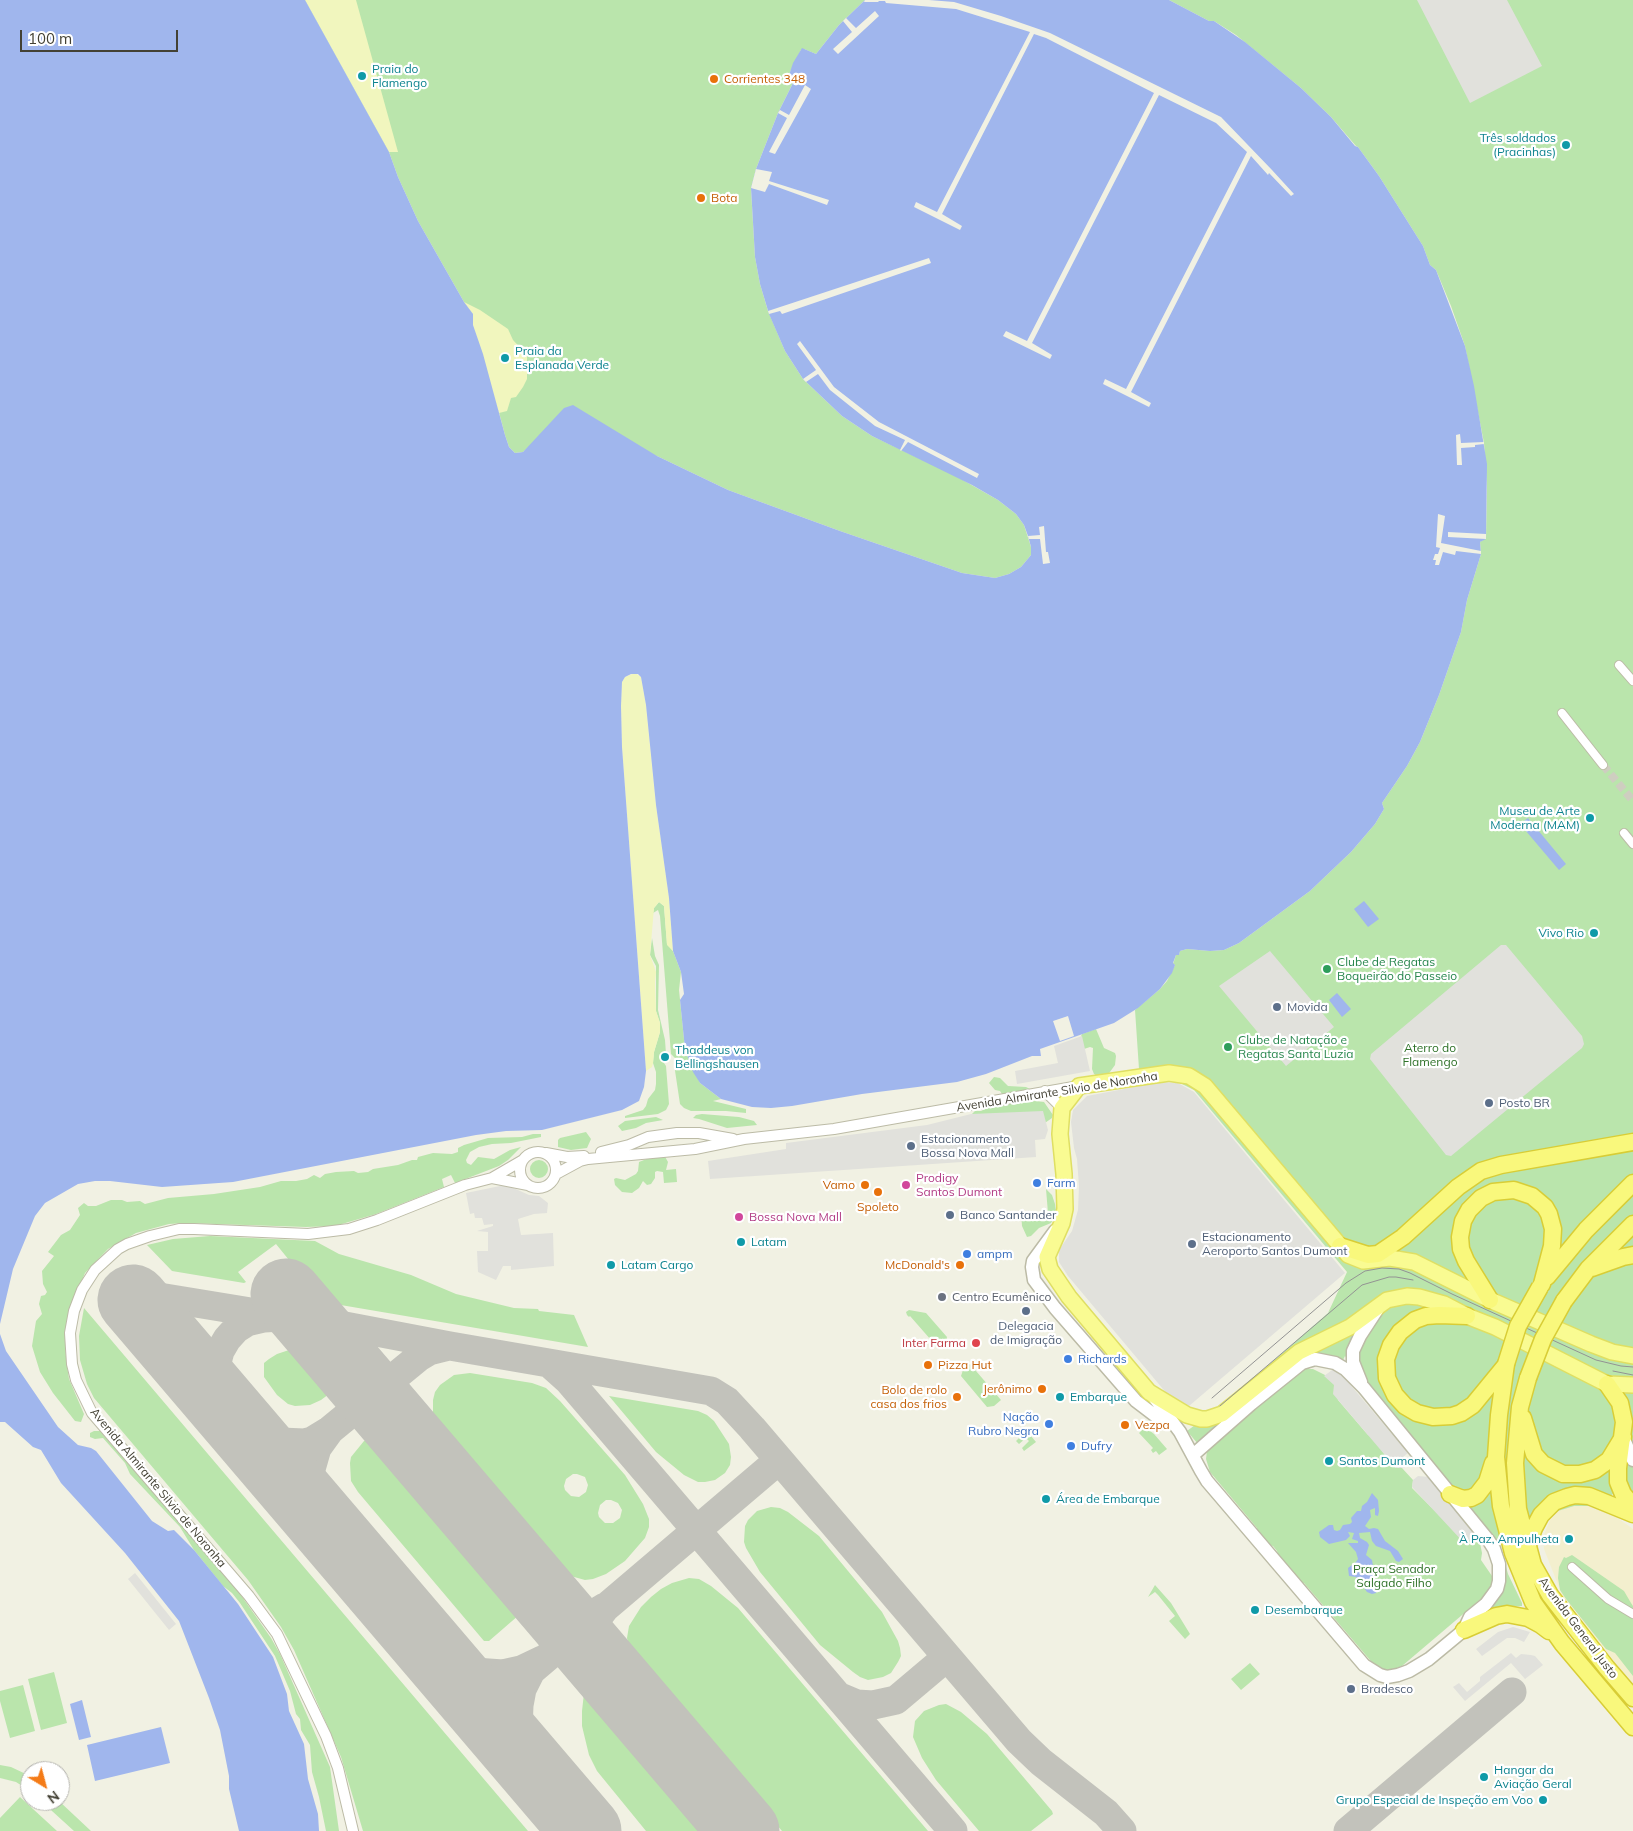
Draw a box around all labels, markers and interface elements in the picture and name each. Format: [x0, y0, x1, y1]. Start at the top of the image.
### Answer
scale bar [22, 20, 180, 52]
text: 100 m [28, 29, 72, 48]
place label: Praia do Flamengo [372, 62, 427, 90]
marker: Praia do Flamengo [356, 70, 368, 82]
place label: Corrientes 348 [724, 72, 805, 86]
marker: Corrientes 348 [708, 73, 720, 85]
place label: Três soldados (Pracinhas) [1480, 131, 1556, 159]
marker: Três soldados (Pracinhas) [1560, 139, 1572, 151]
place label: Bota [711, 191, 737, 205]
marker: Bota [695, 192, 707, 204]
place label: Praia da Esplanada Verde [515, 344, 609, 372]
marker: Praia da Esplanada Verde [499, 352, 511, 364]
place label: Museu de Arte Moderna (MAM) [1490, 804, 1580, 832]
marker: Museu de Arte Moderna (MAM) [1584, 812, 1596, 824]
place label: Vivo Rio [1538, 926, 1584, 940]
marker: Vivo Rio [1588, 927, 1600, 939]
place label: Clube de Regatas Boqueirão do Passeio [1337, 955, 1457, 983]
marker: Clube de Regatas Boqueirão do Passeio [1321, 963, 1333, 975]
place label: Movida [1287, 1000, 1328, 1014]
marker: Movida [1271, 1001, 1283, 1013]
place label: Clube de Natação e Regatas Santa Luzia [1238, 1033, 1353, 1061]
marker: Clube de Natação e Regatas Santa Luzia [1222, 1041, 1234, 1053]
park label: Aterro do Flamengo [1403, 1041, 1457, 1069]
place label: Thaddeus von Bellingshausen [675, 1043, 759, 1071]
marker: Thaddeus von Bellingshausen [659, 1051, 671, 1063]
street label: Avenida Almirante Silvio de Noronha [955, 1069, 1159, 1115]
place label: Posto BR [1499, 1096, 1550, 1110]
marker: Posto BR [1483, 1097, 1495, 1109]
place label: Estacionamento Bossa Nova Mall [921, 1132, 1014, 1160]
marker: Estacionamento Bossa Nova Mall [905, 1140, 917, 1152]
place label: Prodigy Santos Dumont [916, 1171, 1002, 1199]
place label: Farm [1047, 1176, 1076, 1190]
marker: Farm [1031, 1177, 1043, 1189]
place label: Vamo [823, 1178, 855, 1192]
marker: Vamo [859, 1179, 871, 1191]
marker: Prodigy Santos Dumont [900, 1179, 912, 1191]
marker: Spoleto [872, 1186, 884, 1198]
place label: Spoleto [857, 1200, 899, 1214]
place label: Banco Santander [960, 1208, 1056, 1222]
marker: Banco Santander [944, 1209, 956, 1221]
place label: Bossa Nova Mall [749, 1210, 842, 1224]
marker: Bossa Nova Mall [733, 1211, 745, 1223]
place label: Estacionamento Aeroporto Santos Dumont [1202, 1230, 1348, 1258]
place label: Latam [751, 1235, 787, 1249]
marker: Latam [735, 1236, 747, 1248]
marker: Estacionamento Aeroporto Santos Dumont [1186, 1238, 1198, 1250]
place label: ampm [977, 1247, 1012, 1261]
marker: ampm [961, 1248, 973, 1260]
place label: Latam Cargo [621, 1258, 693, 1272]
place label: McDonald's [885, 1258, 950, 1272]
marker: Latam Cargo [605, 1259, 617, 1271]
marker: McDonald's [954, 1259, 966, 1271]
place label: Centro Ecumênico [952, 1290, 1051, 1304]
marker: Centro Ecumênico [936, 1291, 948, 1303]
marker: Delegacia de Imigração [1020, 1305, 1032, 1317]
place label: Delegacia de Imigração [990, 1319, 1062, 1347]
place label: Inter Farma [902, 1336, 966, 1350]
marker: Inter Farma [970, 1337, 982, 1349]
place label: Richards [1078, 1352, 1127, 1366]
marker: Richards [1062, 1353, 1074, 1365]
place label: Pizza Hut [938, 1358, 992, 1372]
marker: Pizza Hut [922, 1359, 934, 1371]
place label: Jerônimo [983, 1382, 1032, 1396]
place label: Bolo de rolo casa dos frios [870, 1383, 947, 1411]
marker: Jerônimo [1036, 1383, 1048, 1395]
place label: Embarque [1070, 1390, 1127, 1404]
marker: Bolo de rolo casa dos frios [951, 1391, 963, 1403]
marker: Embarque [1054, 1391, 1066, 1403]
street label: Avenida Almirante Silvio de Noronha [87, 1405, 229, 1571]
place label: Nação Rubro Negra [968, 1410, 1039, 1438]
marker: Nação Rubro Negra [1043, 1418, 1055, 1430]
place label: Vezpa [1135, 1418, 1170, 1432]
marker: Vezpa [1119, 1419, 1131, 1431]
place label: Dufry [1081, 1439, 1112, 1453]
marker: Dufry [1065, 1440, 1077, 1452]
place label: Santos Dumont [1339, 1454, 1425, 1468]
marker: Santos Dumont [1323, 1455, 1335, 1467]
place label: Área de Embarque [1056, 1492, 1160, 1506]
marker: Área de Embarque [1040, 1493, 1052, 1505]
place label: À Paz, Ampulheta [1459, 1532, 1559, 1546]
marker: À Paz, Ampulheta [1563, 1533, 1575, 1545]
park label: Praça Senador Salgado Filho [1353, 1562, 1435, 1590]
street label: Avenida General Justo [1535, 1575, 1621, 1681]
place label: Desembarque [1265, 1603, 1343, 1617]
marker: Desembarque [1249, 1604, 1261, 1616]
place label: Bradesco [1361, 1682, 1413, 1696]
marker: Bradesco [1345, 1683, 1357, 1695]
north arrow [20, 1761, 70, 1811]
place label: Hangar da Aviação Geral [1494, 1763, 1572, 1791]
marker: Hangar da Aviação Geral [1478, 1771, 1490, 1783]
text: N [44, 1787, 63, 1808]
place label: Grupo Especial de Inspeção em Voo [1336, 1793, 1533, 1807]
marker: Grupo Especial de Inspeção em Voo [1537, 1794, 1549, 1806]

